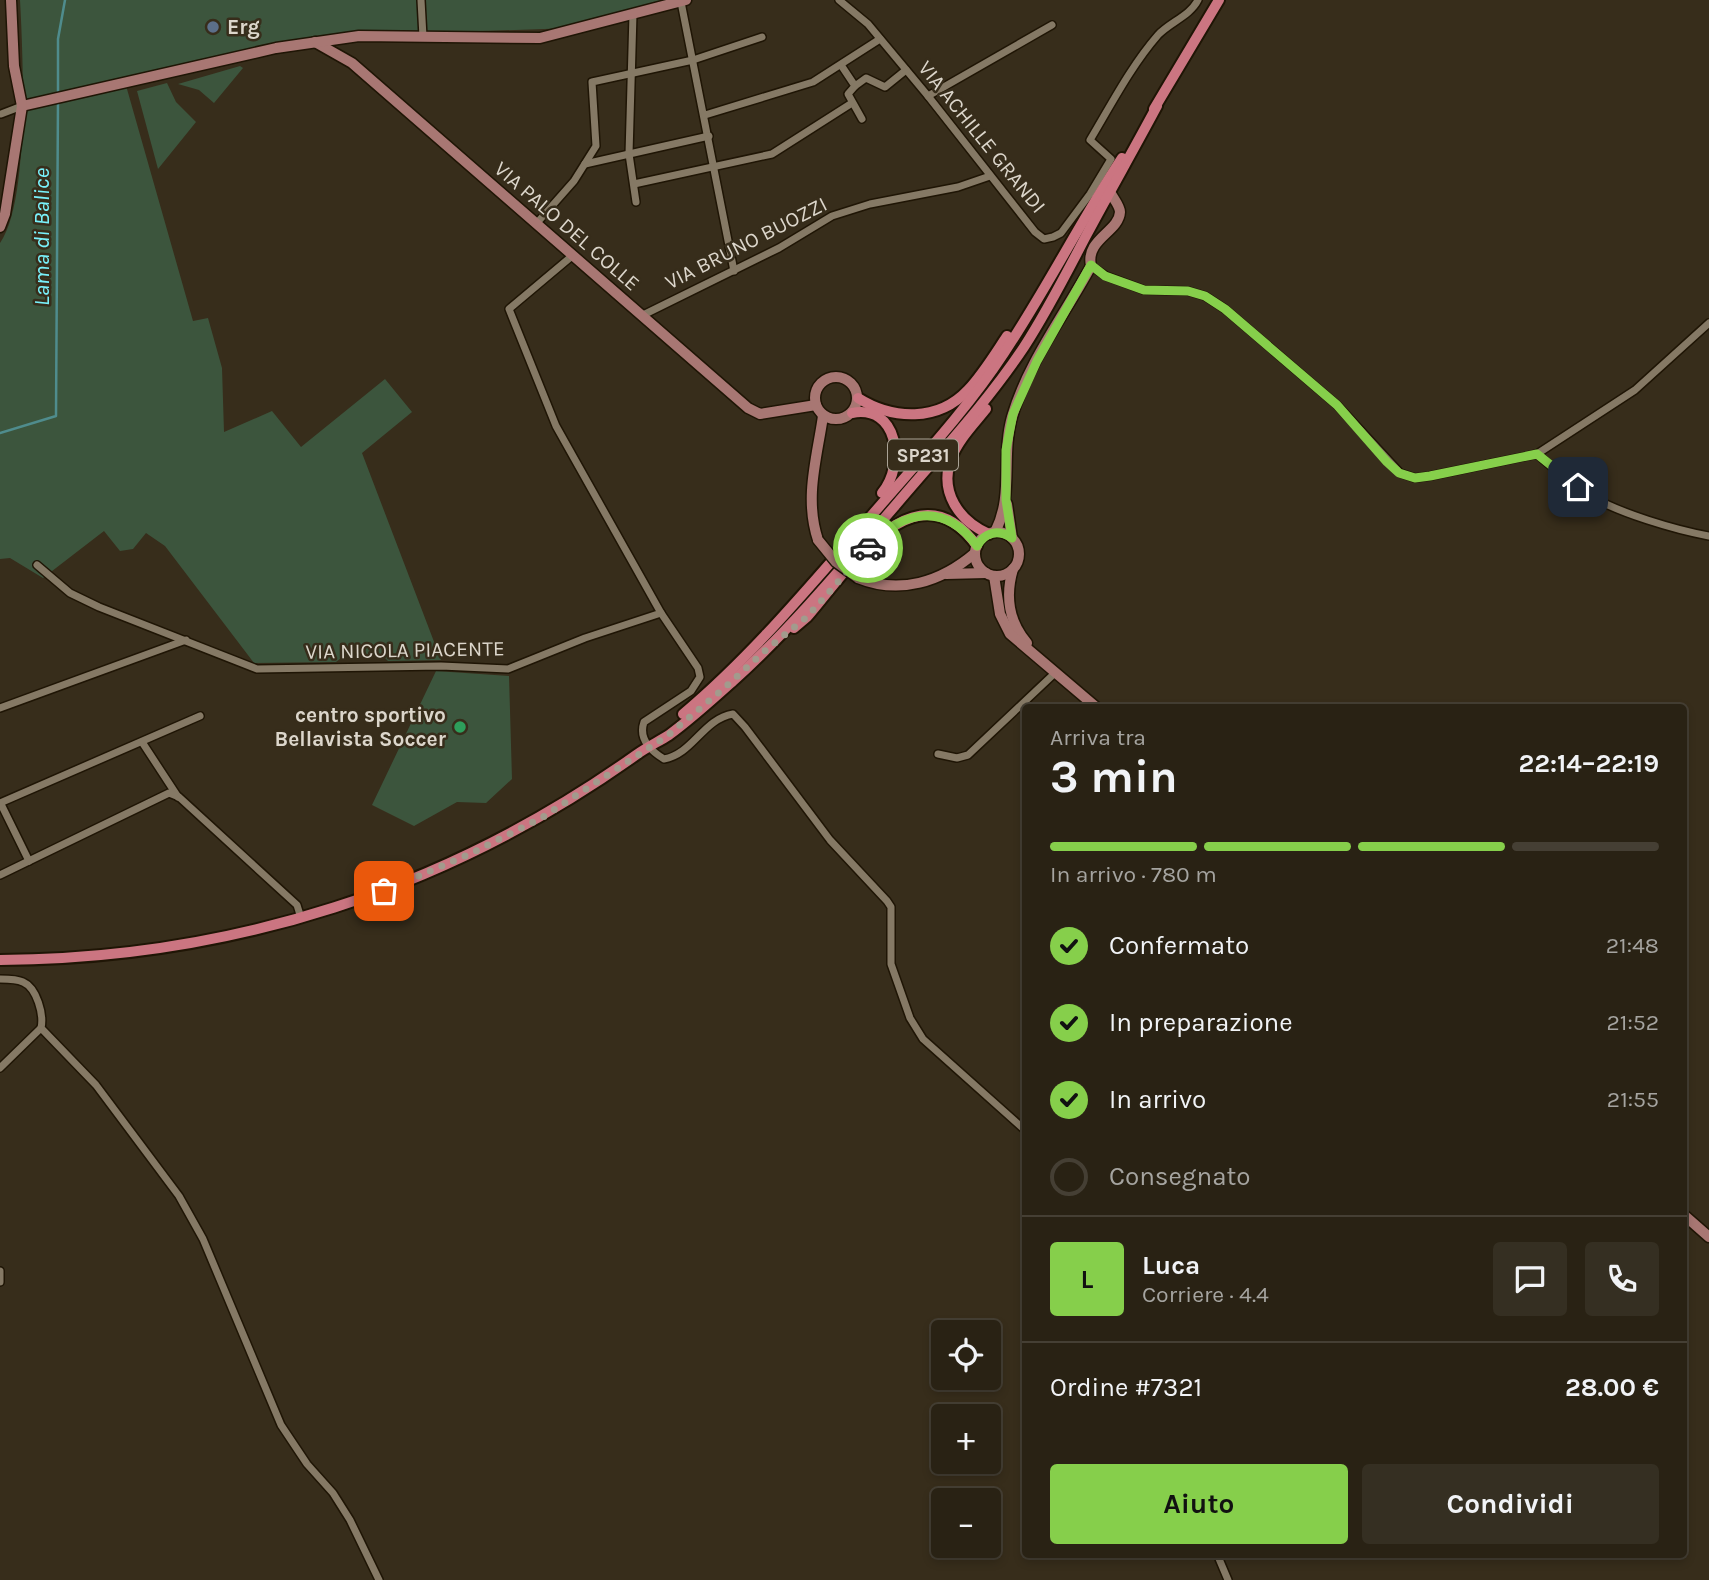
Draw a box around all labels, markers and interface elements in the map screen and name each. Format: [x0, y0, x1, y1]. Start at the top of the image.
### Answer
place label: Erg [227, 15, 260, 39]
marker: Erg [205, 19, 221, 35]
street label: VIA ACHILLE GRANDI [913, 56, 1051, 218]
street label: VIA PALO DEL COLLE [490, 156, 644, 296]
water label: Lama di Balice [28, 168, 55, 306]
street label: VIA BRUNO BUOZZI [661, 192, 831, 294]
road number: SP231 [888, 440, 958, 470]
pin [1548, 457, 1608, 517]
icon: home [1559, 468, 1597, 506]
courier [833, 513, 903, 583]
icon: car [849, 529, 887, 567]
street label: VIA NICOLA PIACENTE [305, 636, 505, 664]
place label: centro sportivo Bellavista Soccer [275, 703, 447, 751]
marker: centro sportivo Bellavista Soccer [452, 719, 468, 735]
text: Arriva tra [1050, 724, 1146, 751]
text: 22:14–22:19 [1519, 748, 1659, 779]
text: 3 min [1050, 750, 1178, 804]
pin [354, 861, 414, 921]
text: In arrivo · 780 m [1050, 861, 1217, 888]
icon: bag [365, 872, 403, 910]
icon: check [1050, 927, 1088, 965]
text: Confermato [1109, 930, 1249, 961]
text: 21:48 [1606, 932, 1659, 959]
icon: check [1050, 1004, 1088, 1042]
text: In preparazione [1109, 1007, 1293, 1038]
text: 21:52 [1606, 1009, 1659, 1036]
icon: check [1050, 1081, 1088, 1119]
text: In arrivo [1109, 1084, 1206, 1115]
text: 21:55 [1607, 1086, 1659, 1113]
text: Consegnato [1109, 1161, 1251, 1192]
button: chat [1493, 1242, 1567, 1316]
button: phone [1585, 1242, 1659, 1316]
text: Luca [1142, 1250, 1200, 1281]
text: L [1081, 1264, 1093, 1295]
text: Corriere · 4.4 [1142, 1281, 1269, 1308]
map controls [931, 1320, 1001, 1558]
button: locate [931, 1320, 1001, 1390]
text: Ordine #7321 [1050, 1372, 1202, 1403]
text: 28.00 € [1565, 1372, 1659, 1403]
button: + [931, 1404, 1001, 1474]
button: Aiuto [1050, 1464, 1348, 1544]
button: Condividi [1362, 1464, 1659, 1544]
button: − [931, 1488, 1001, 1558]

